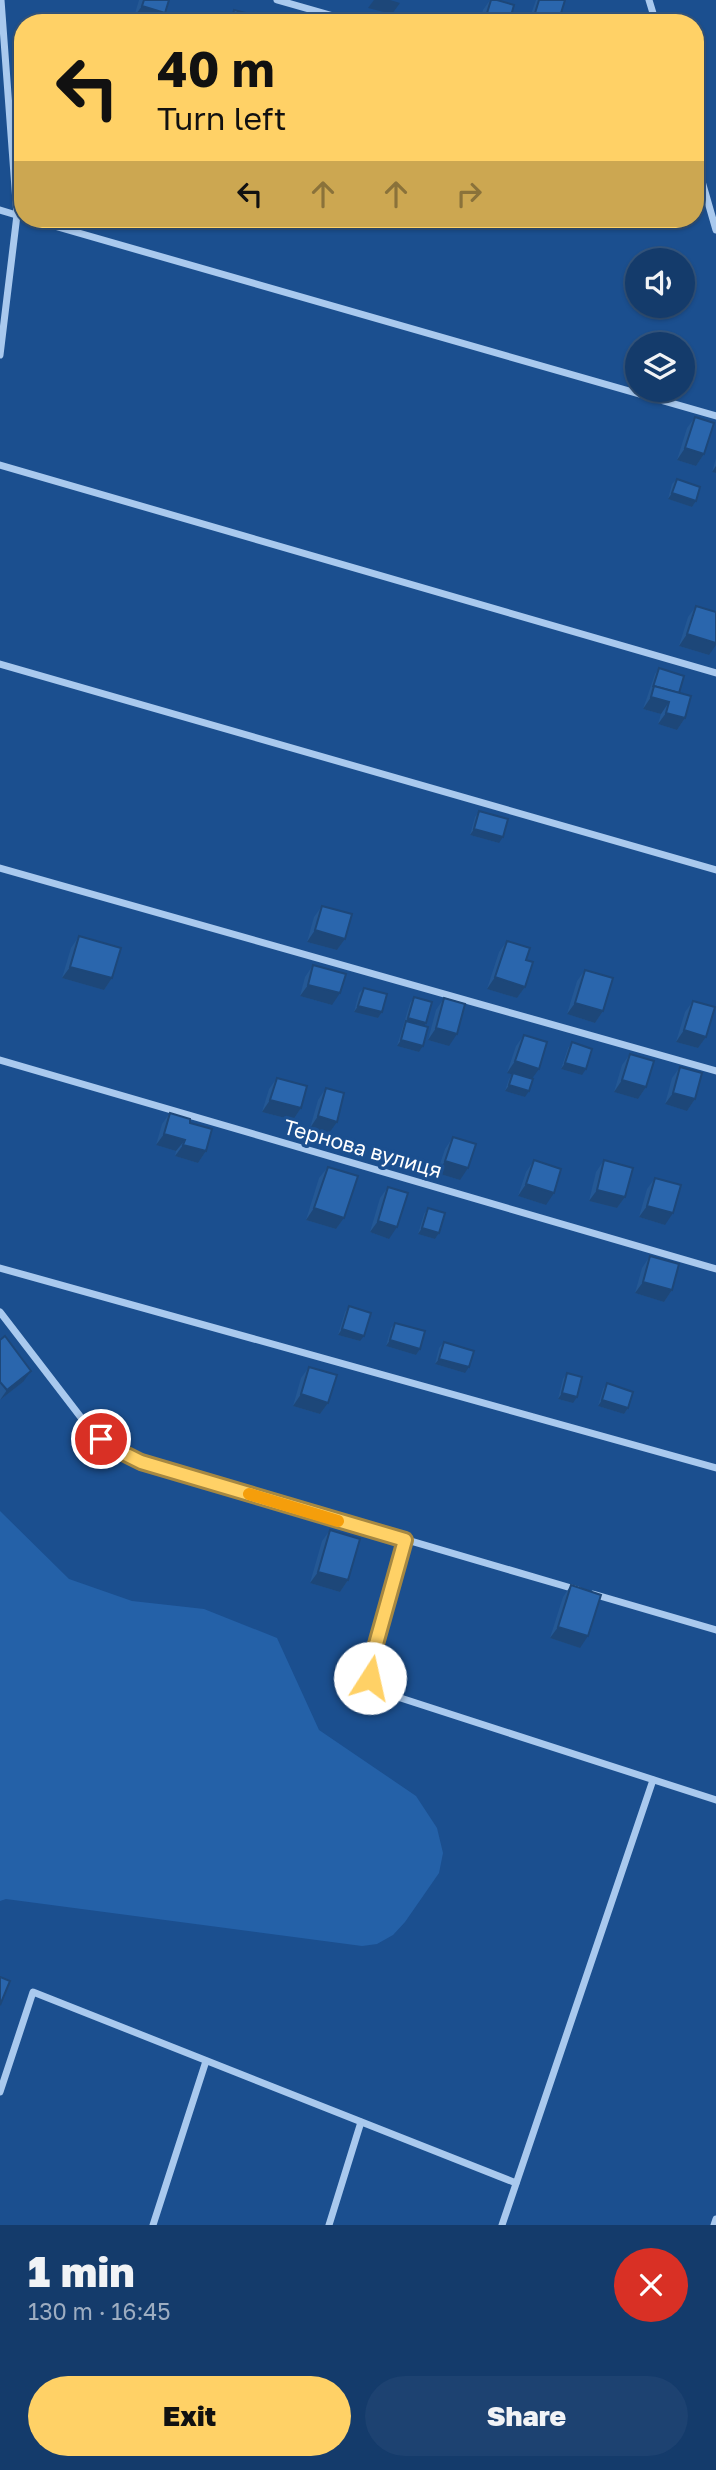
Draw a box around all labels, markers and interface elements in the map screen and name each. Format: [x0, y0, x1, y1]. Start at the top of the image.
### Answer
text: 40 m [157, 39, 275, 98]
icon: left [42, 42, 133, 133]
text: Turn left [157, 99, 286, 137]
icon: left [231, 175, 269, 213]
icon: ahead [304, 175, 342, 213]
icon: ahead [377, 175, 415, 213]
icon: right [450, 175, 488, 213]
map controls [625, 248, 695, 402]
button: sound [625, 248, 695, 318]
button: layers [625, 332, 695, 402]
street label: Тернова вулиця [281, 1113, 445, 1183]
pin [71, 1409, 131, 1469]
icon: arrive [82, 1420, 120, 1458]
position arrow [333, 1641, 407, 1715]
text: 1 min [28, 2246, 135, 2296]
button: close [614, 2248, 688, 2322]
text: 130 m · 16:45 [28, 2297, 171, 2325]
button: Exit [28, 2376, 351, 2456]
button: Share [365, 2376, 688, 2456]

